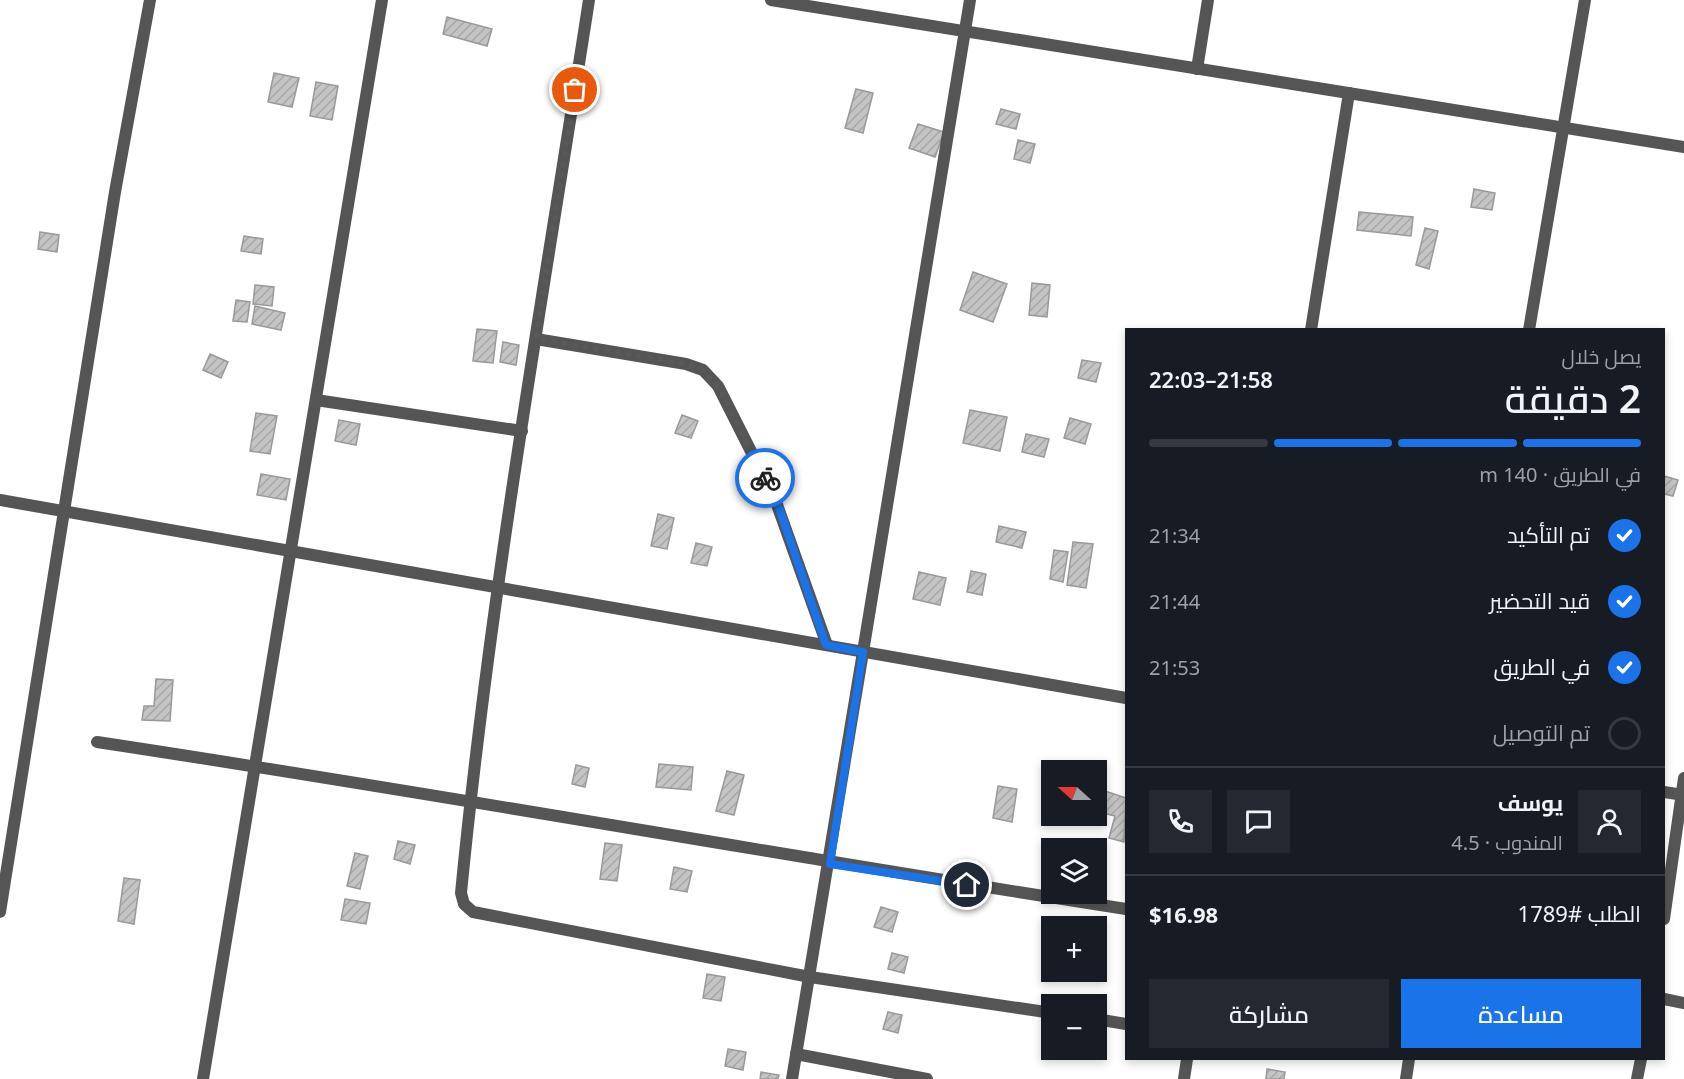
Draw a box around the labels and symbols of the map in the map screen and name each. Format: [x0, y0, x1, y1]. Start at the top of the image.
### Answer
pin [549, 64, 600, 115]
courier [735, 448, 795, 508]
north arrow [1041, 760, 1107, 826]
pin [941, 859, 992, 910]

